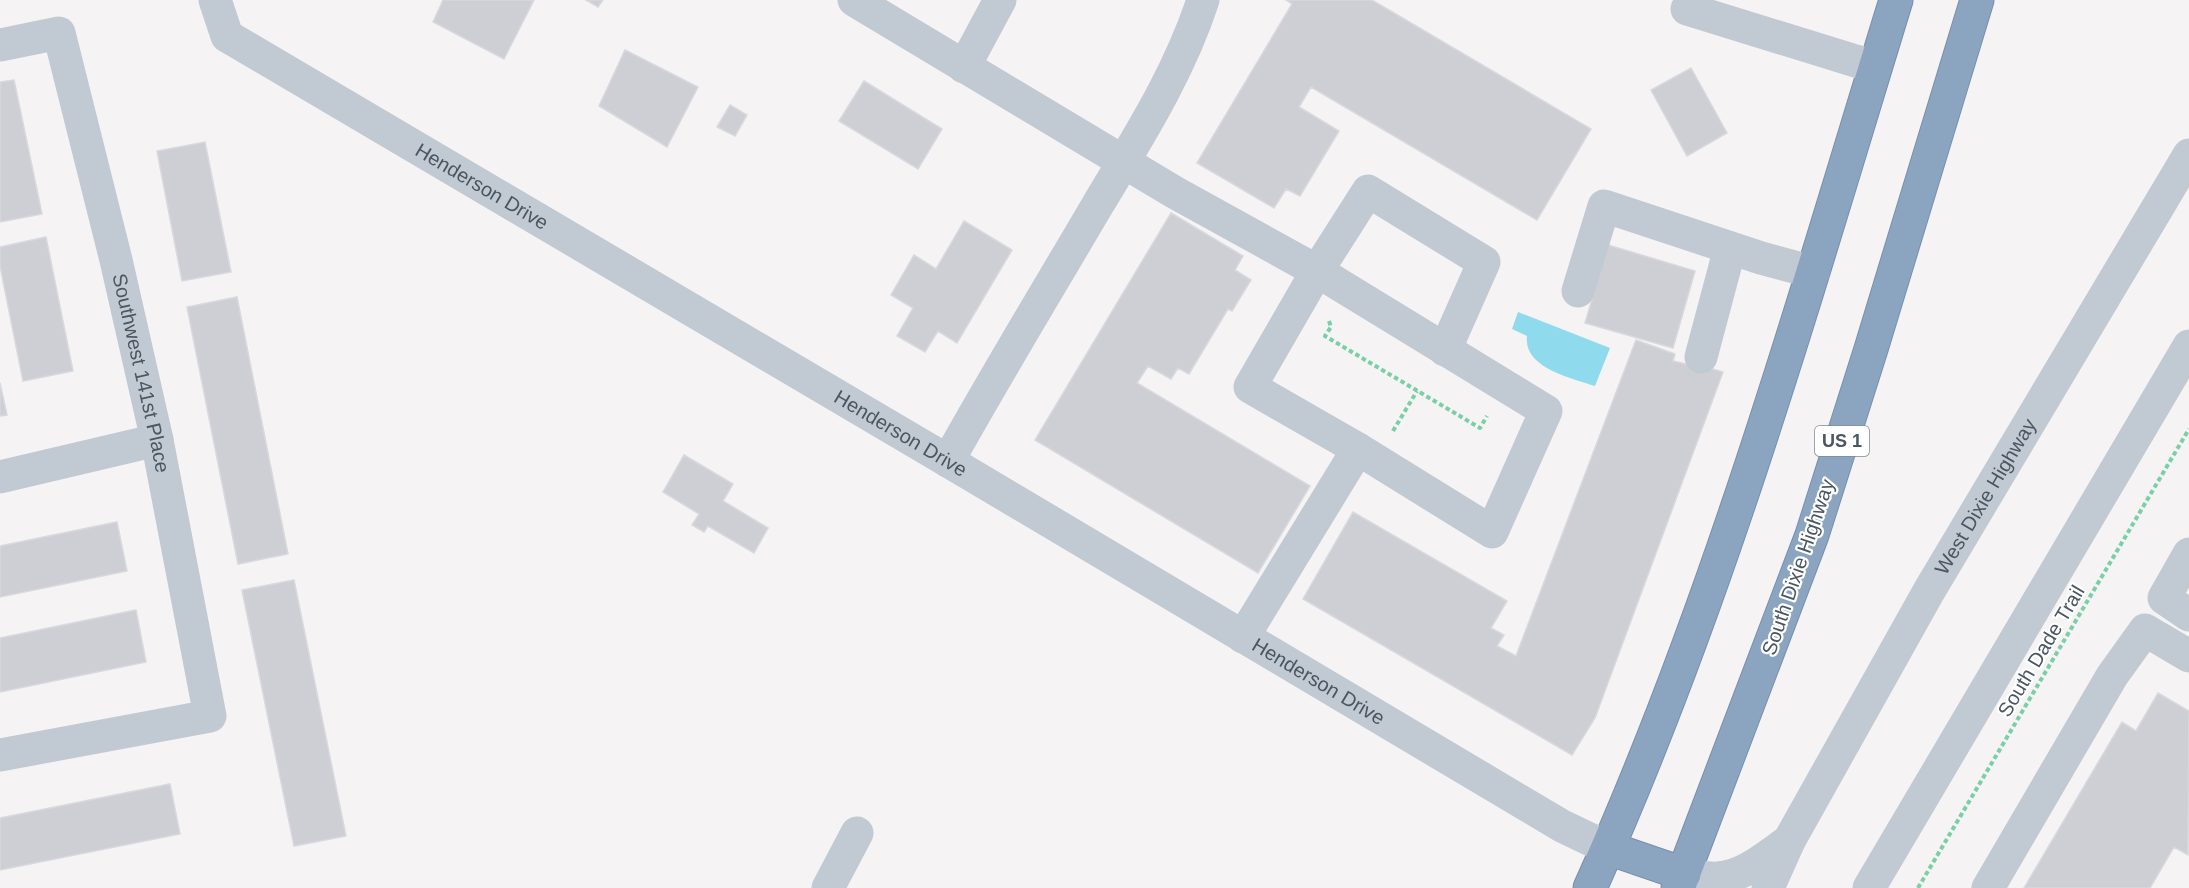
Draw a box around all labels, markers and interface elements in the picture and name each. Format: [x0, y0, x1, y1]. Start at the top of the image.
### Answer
street label: Henderson Drive [412, 139, 552, 234]
street label: Southwest 141st Place [108, 271, 174, 474]
street label: Henderson Drive [830, 386, 971, 481]
street label: West Dixie Highway [1930, 415, 2040, 578]
road number: US 1 [1815, 426, 1869, 456]
street label: South Dixie Highway [1758, 476, 1838, 658]
street label: South Dade Trail [1993, 581, 2089, 721]
street label: Henderson Drive [1248, 633, 1389, 729]

